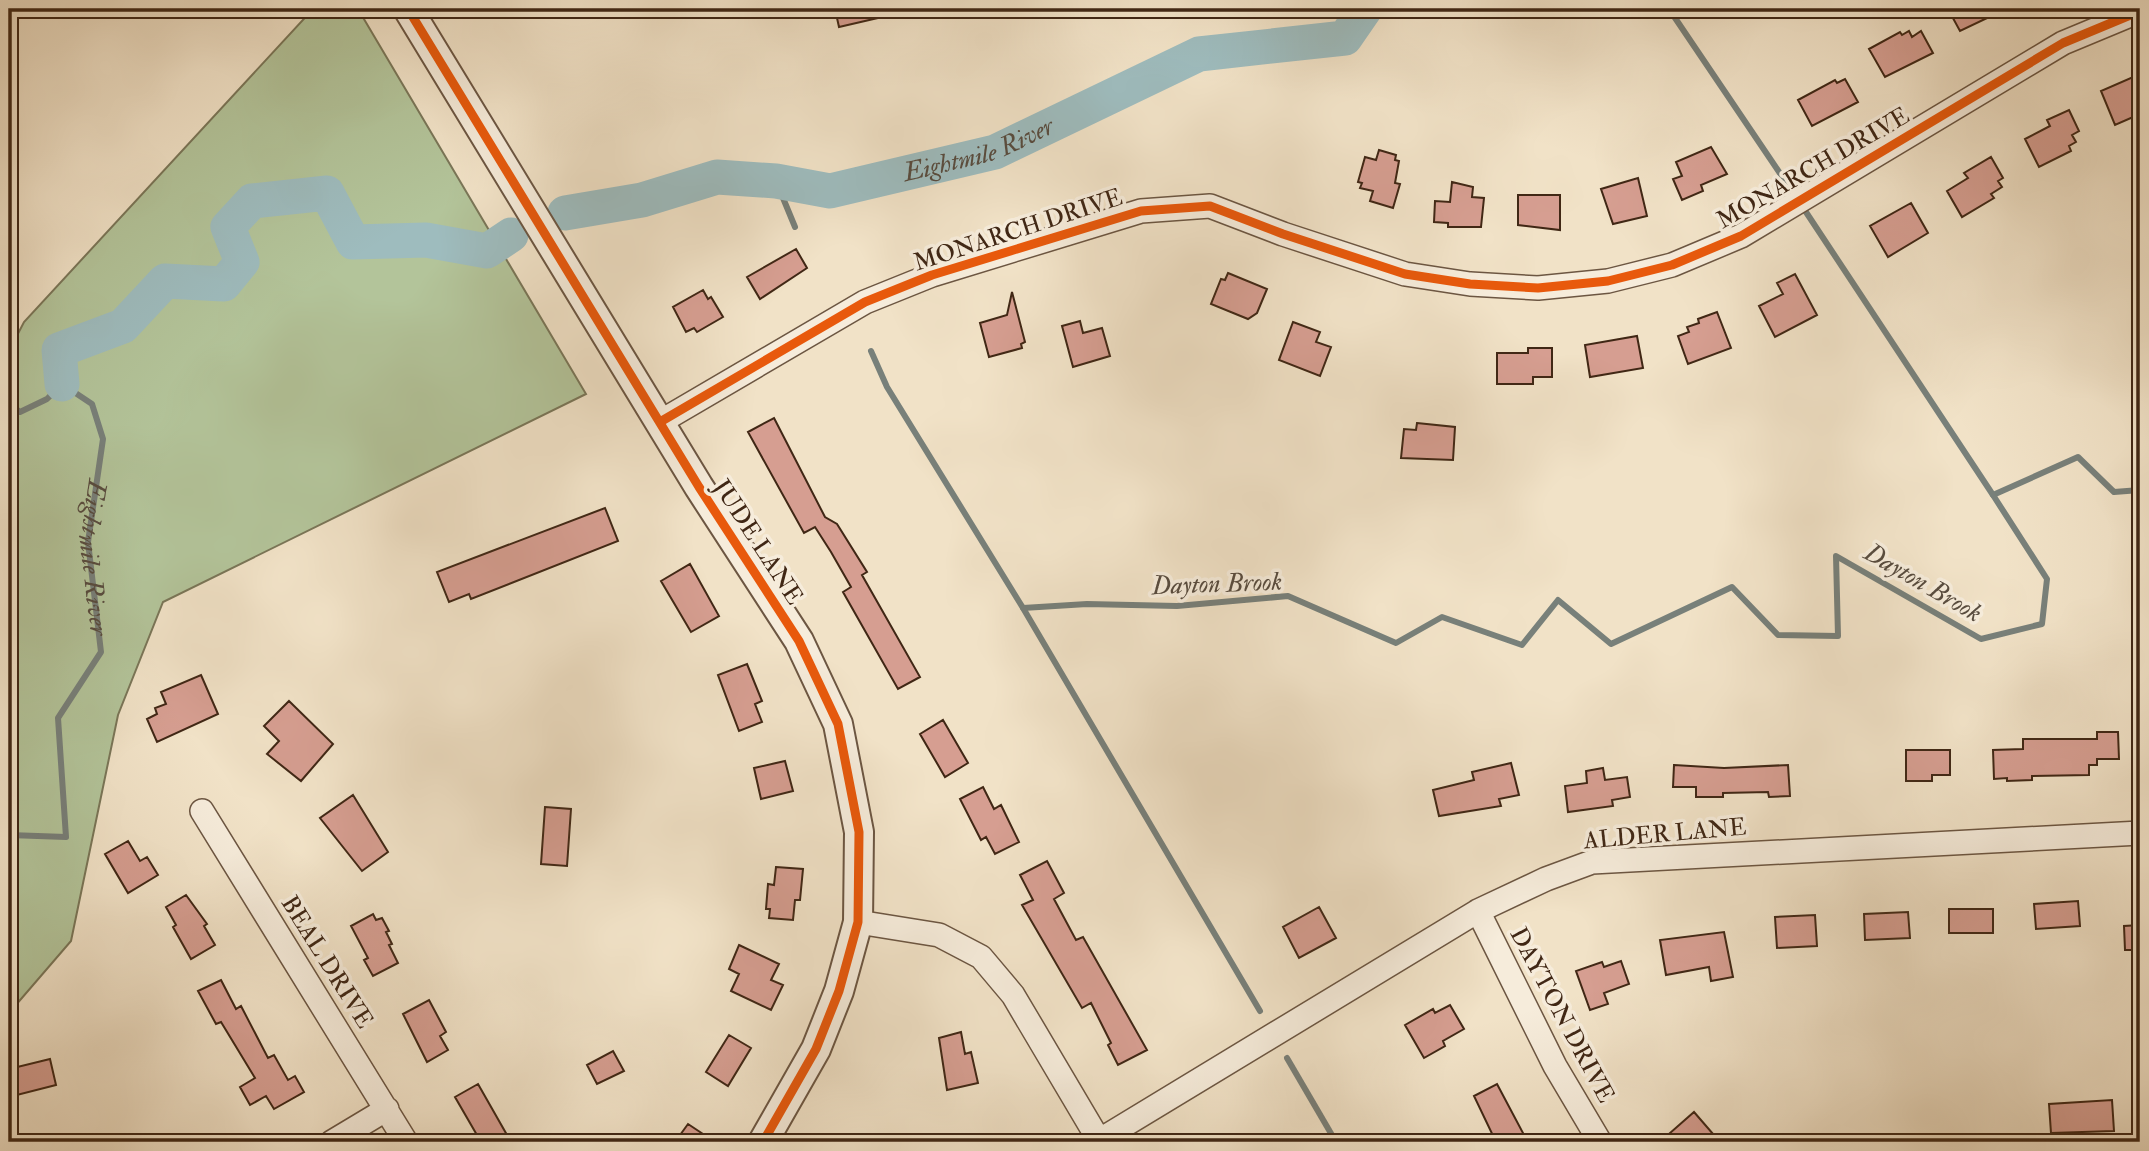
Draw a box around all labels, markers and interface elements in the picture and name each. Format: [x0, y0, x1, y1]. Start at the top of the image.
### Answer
street label: MONARCH DRIVE [1711, 100, 1915, 236]
water label: Eightmile River [898, 110, 1060, 190]
street label: MONARCH DRIVE [910, 182, 1126, 278]
street label: JUDE LANE [705, 473, 810, 611]
water label: Eightmile River [71, 475, 115, 638]
water label: Dayton Brook [1858, 536, 1988, 630]
water label: Dayton Brook [1150, 566, 1283, 602]
street label: ALDER LANE [1581, 811, 1748, 857]
street label: BEAL DRIVE [274, 890, 380, 1034]
street label: DAYTON DRIVE [1503, 922, 1621, 1108]

